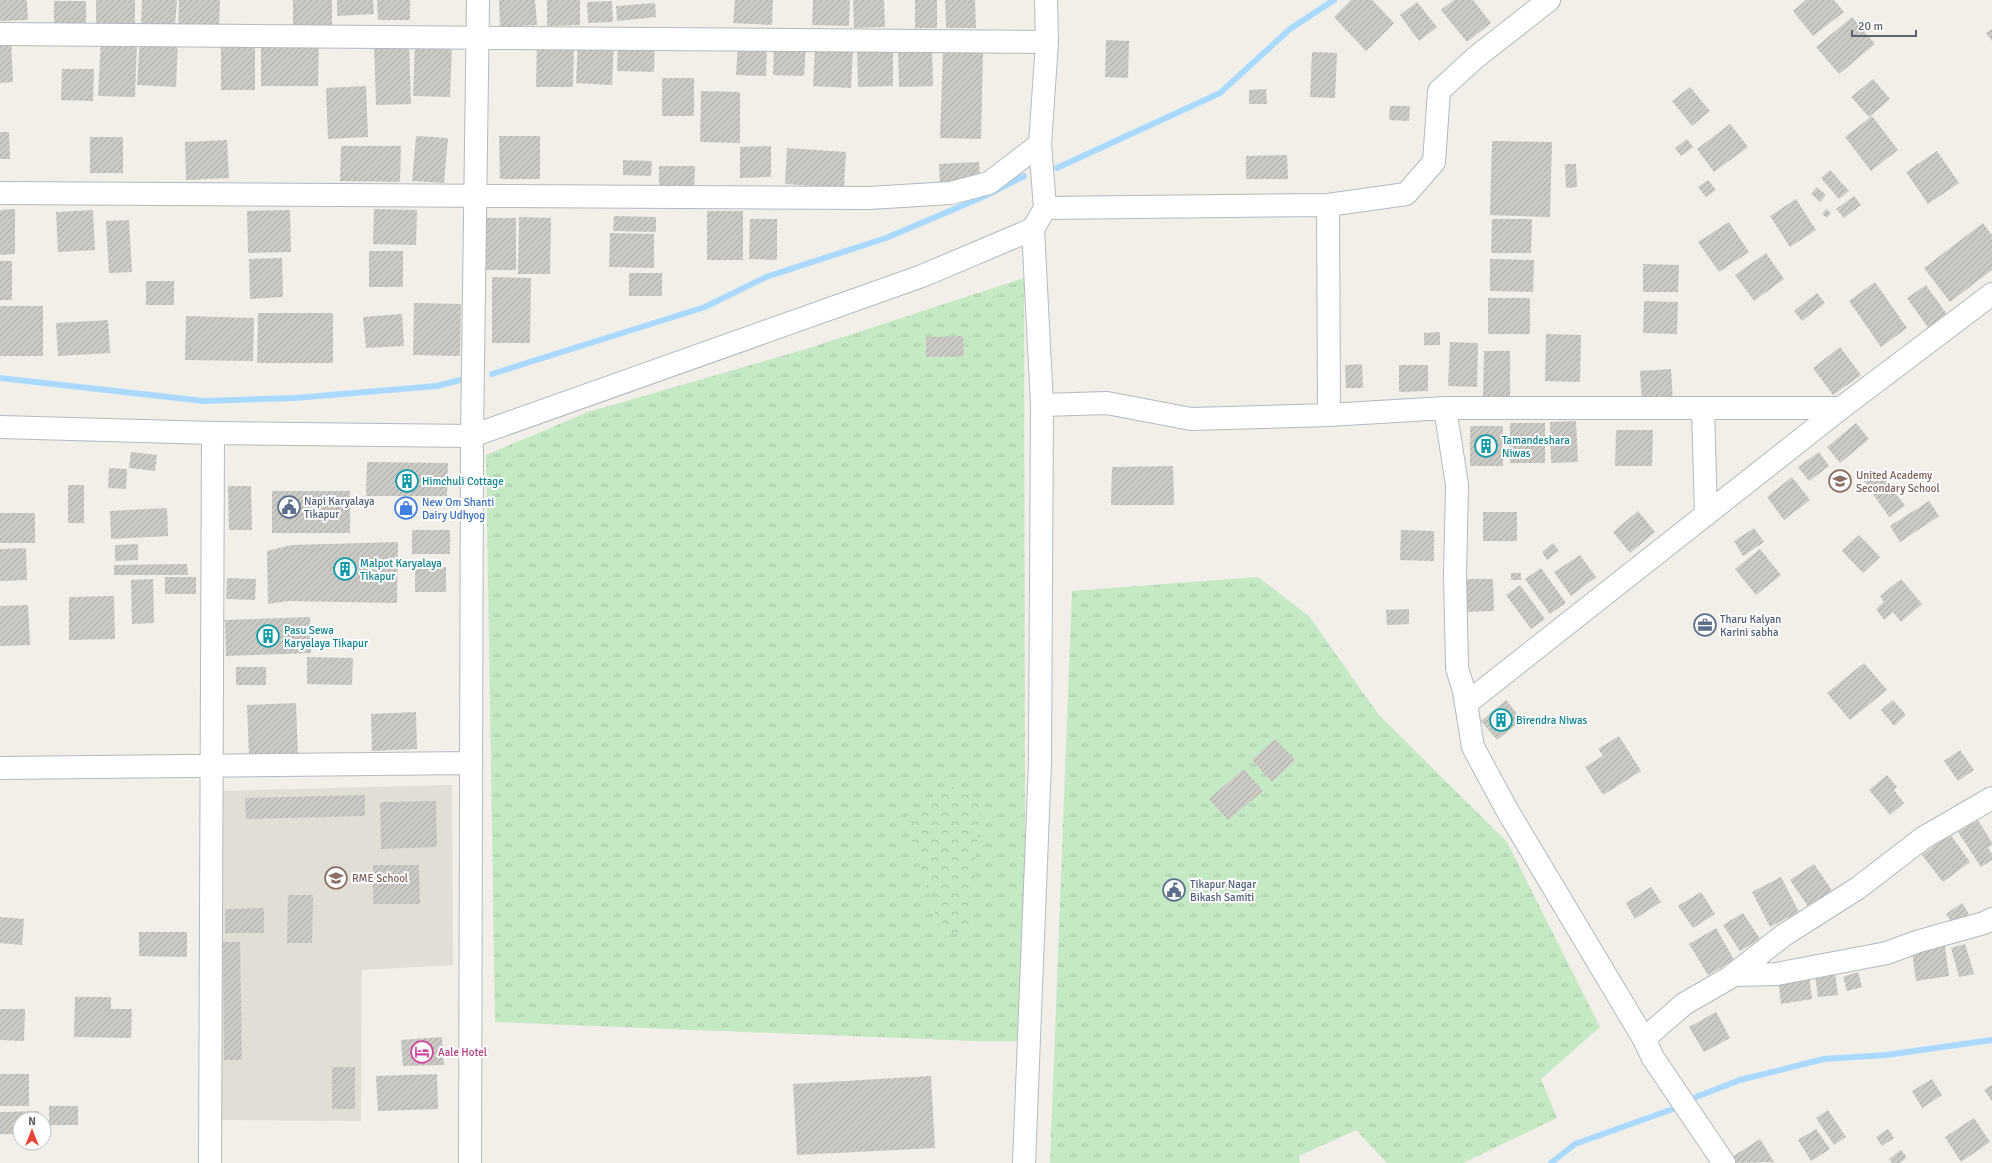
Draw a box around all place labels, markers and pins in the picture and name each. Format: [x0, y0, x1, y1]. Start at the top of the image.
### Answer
building icon: Tamandeshara Niwas [1473, 433, 1499, 459]
place label: Tamandeshara Niwas [1502, 434, 1570, 460]
building icon: Himchuli Cottage [394, 468, 420, 494]
school or university icon: United Academy Secondary School [1827, 468, 1853, 494]
place label: United Academy Secondary School [1856, 469, 1940, 495]
place label: Himchuli Cottage [422, 475, 504, 488]
public building icon: Napi Karyalaya Tikapur [276, 494, 302, 520]
place label: Napi Karyalaya Tikapur [304, 495, 375, 521]
shop icon: New Om Shanti Dairy Udhyog [393, 495, 419, 521]
place label: New Om Shanti Dairy Udhyog [422, 496, 494, 522]
building icon: Malpot Karyalaya Tikapur [332, 556, 358, 582]
place label: Malpot Karyalaya Tikapur [360, 557, 442, 583]
office icon: Tharu Kalyan Karini sabha [1692, 612, 1718, 638]
place label: Tharu Kalyan Karini sabha [1720, 613, 1781, 639]
building icon: Pasu Sewa Karyalaya Tikapur [255, 623, 281, 649]
place label: Pasu Sewa Karyalaya Tikapur [284, 624, 368, 650]
building icon: Birendra Niwas [1488, 707, 1514, 733]
place label: Birendra Niwas [1516, 714, 1588, 727]
school or university icon: RME School [323, 865, 349, 891]
place label: RME School [352, 872, 408, 885]
public building icon: Tikapur Nagar Bikash Samiti [1161, 877, 1187, 903]
place label: Tikapur Nagar Bikash Samiti [1190, 878, 1256, 904]
hotel icon: Aale Hotel [409, 1039, 435, 1065]
place label: Aale Hotel [438, 1046, 487, 1059]

